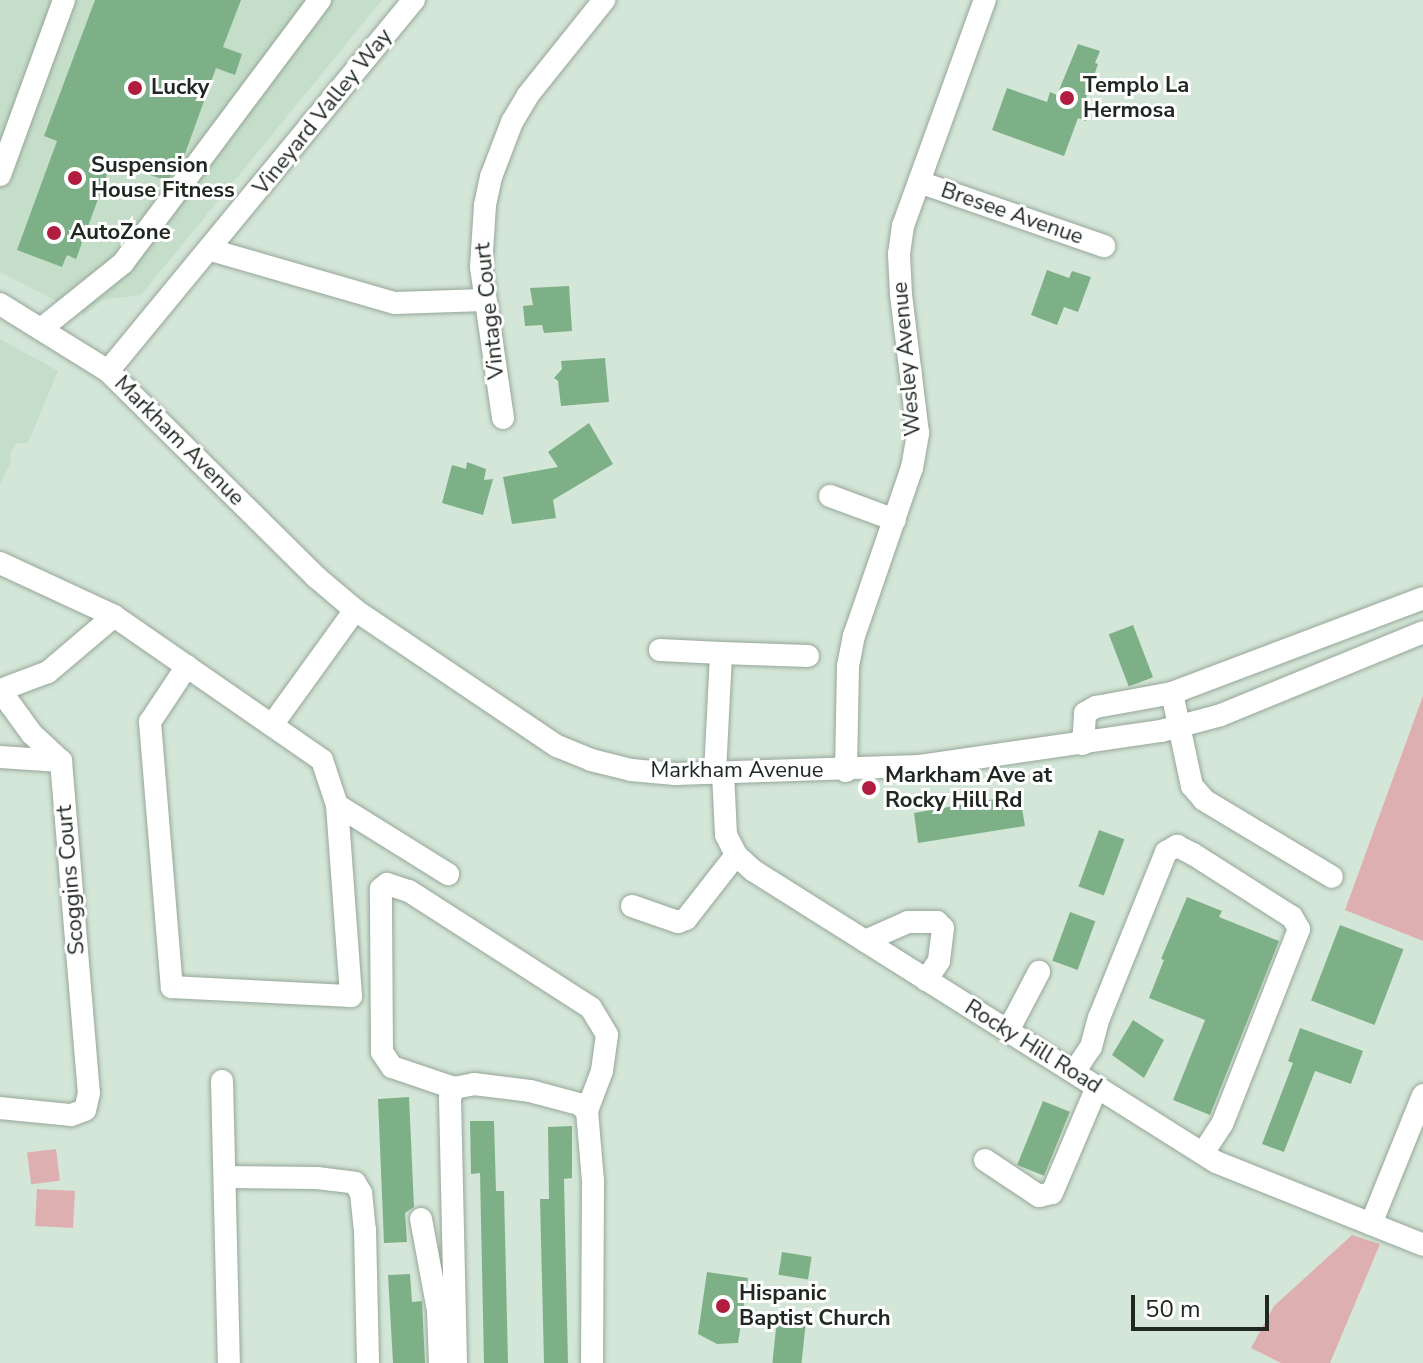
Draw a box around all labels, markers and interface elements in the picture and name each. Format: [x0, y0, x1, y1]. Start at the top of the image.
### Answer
street label: Vineyard Valley Way [248, 24, 398, 200]
place label: Templo La Hermosa [1083, 72, 1189, 124]
place label: Lucky [151, 75, 209, 101]
marker: Lucky [126, 79, 144, 97]
marker: Templo La Hermosa [1058, 89, 1076, 107]
place label: Suspension House Fitness [91, 152, 235, 204]
marker: Suspension House Fitness [66, 169, 84, 187]
street label: Bresee Avenue [937, 177, 1087, 251]
place label: AutoZone [70, 220, 171, 246]
marker: AutoZone [45, 224, 63, 242]
street label: Vintage Court [470, 241, 510, 381]
street label: Wesley Avenue [887, 281, 927, 437]
street label: Markham Avenue [109, 371, 249, 511]
street label: Markham Avenue [651, 758, 823, 784]
place label: Markham Ave at Rocky Hill Rd [885, 762, 1052, 814]
marker: Markham Ave at Rocky Hill Rd [860, 779, 878, 797]
street label: Scoggins Court [51, 804, 91, 956]
street label: Rocky Hill Road [960, 994, 1106, 1100]
scale bar [1135, 1279, 1273, 1329]
place label: Hispanic Baptist Church [739, 1280, 891, 1332]
text: 50 m [1145, 1293, 1201, 1325]
marker: Hispanic Baptist Church [714, 1297, 732, 1315]

